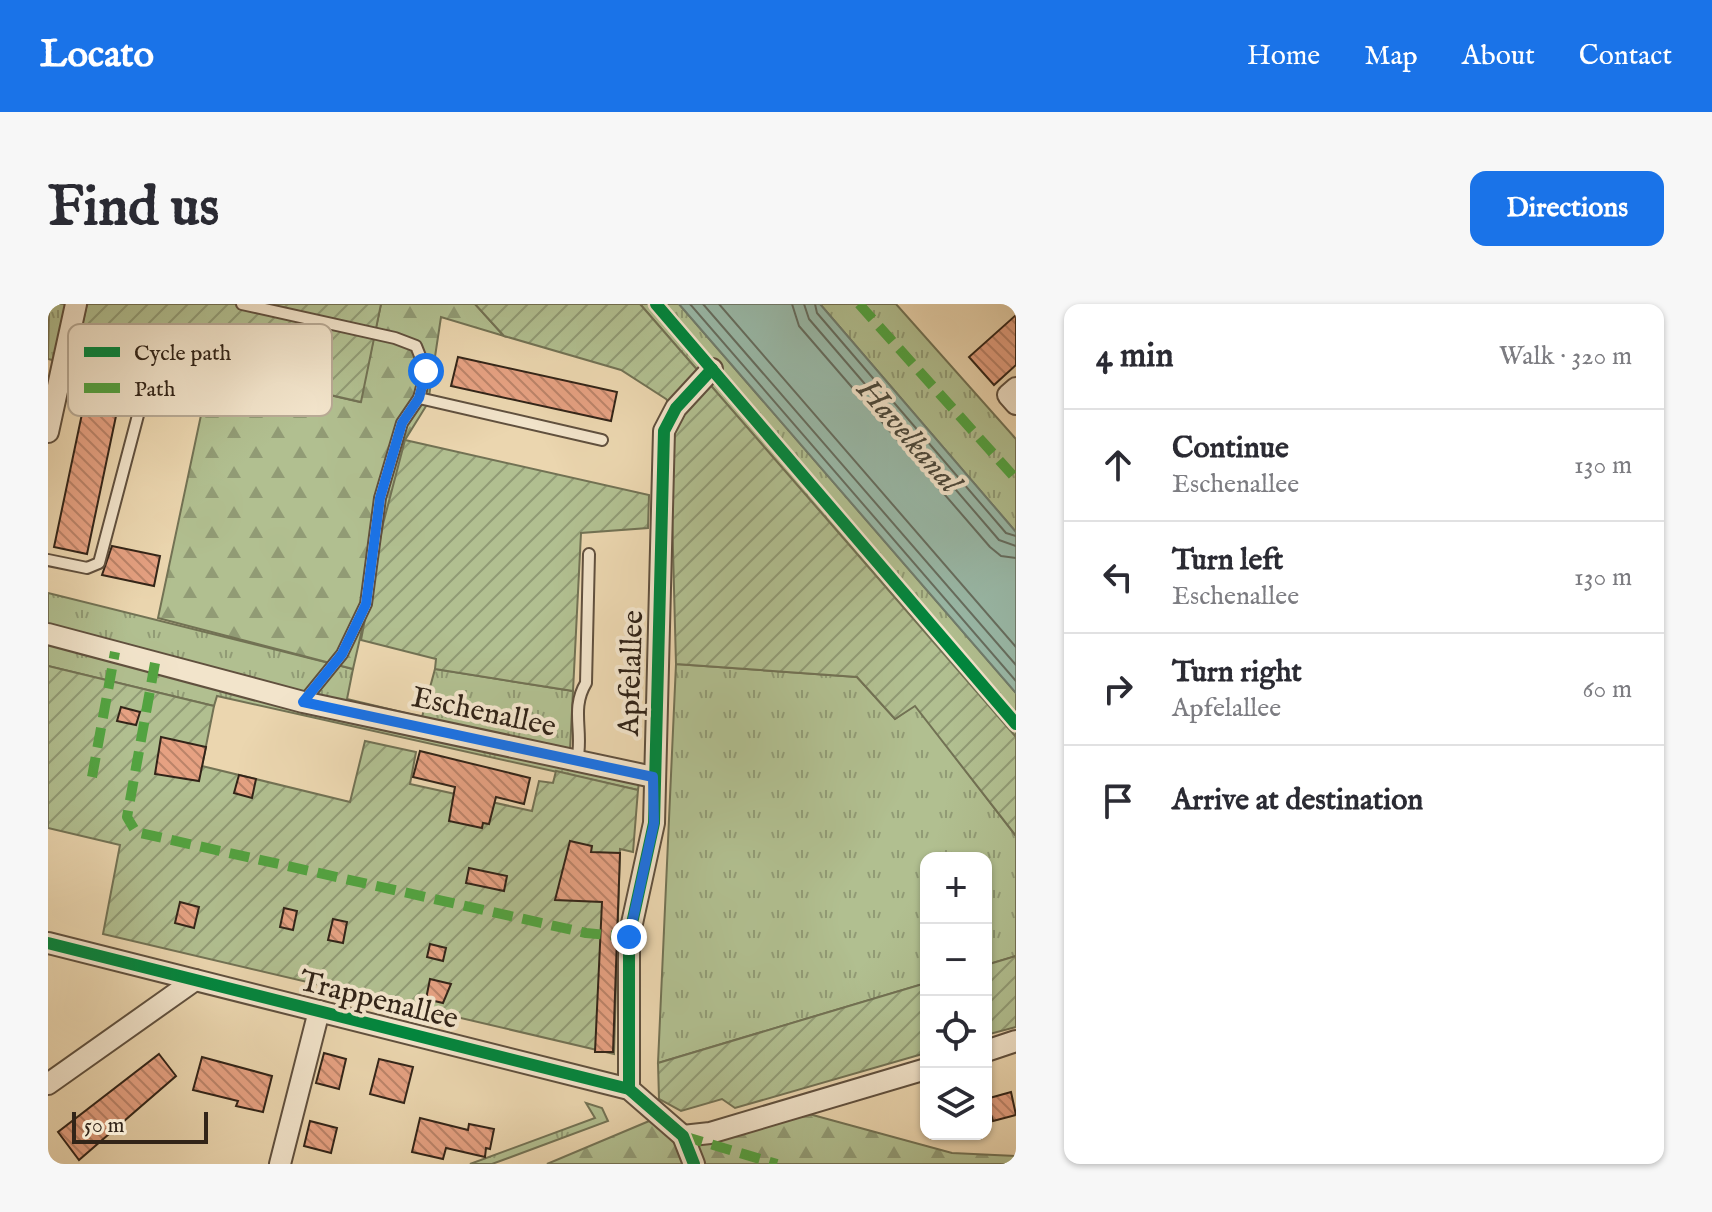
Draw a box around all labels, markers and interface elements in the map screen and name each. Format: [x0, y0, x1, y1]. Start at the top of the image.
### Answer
text: Locato [40, 32, 154, 80]
text: Home [1247, 39, 1320, 74]
text: Map [1364, 39, 1418, 74]
text: About [1462, 39, 1535, 74]
text: Contact [1579, 39, 1672, 74]
button: Directions [1470, 171, 1664, 246]
text: Find us [48, 173, 219, 244]
legend [68, 324, 332, 416]
text: 4 min [1096, 335, 1174, 378]
text: Cycle path [134, 340, 231, 368]
text: Walk · 320 m [1499, 340, 1632, 373]
route start [408, 353, 444, 389]
water label: Havelkanal [847, 370, 971, 504]
text: Path [134, 376, 176, 404]
text: Continue [1172, 430, 1289, 468]
icon: ahead [1096, 443, 1140, 487]
text: 130 m [1574, 449, 1632, 482]
text: Eschenallee [1172, 468, 1299, 501]
text: Turn left [1172, 542, 1283, 580]
icon: left [1096, 555, 1140, 599]
text: 130 m [1574, 561, 1632, 594]
text: Eschenallee [1172, 580, 1299, 613]
street label: Apfelallee [611, 609, 653, 738]
text: Turn right [1172, 654, 1302, 692]
icon: right [1096, 667, 1140, 711]
text: 60 m [1583, 673, 1632, 706]
street label: Eschenallee [408, 679, 559, 747]
text: Apfelallee [1172, 692, 1281, 725]
icon: arrive [1096, 779, 1140, 823]
text: Arrive at destination [1172, 782, 1423, 820]
map controls [920, 852, 992, 1140]
button: + [920, 852, 992, 924]
route end [611, 919, 647, 955]
button: − [920, 924, 992, 996]
street label: Trappenallee [295, 963, 462, 1039]
button: locate [920, 996, 992, 1068]
button: layers [920, 1068, 992, 1140]
scale bar [72, 1108, 208, 1144]
text: 50 m [84, 1112, 125, 1140]

